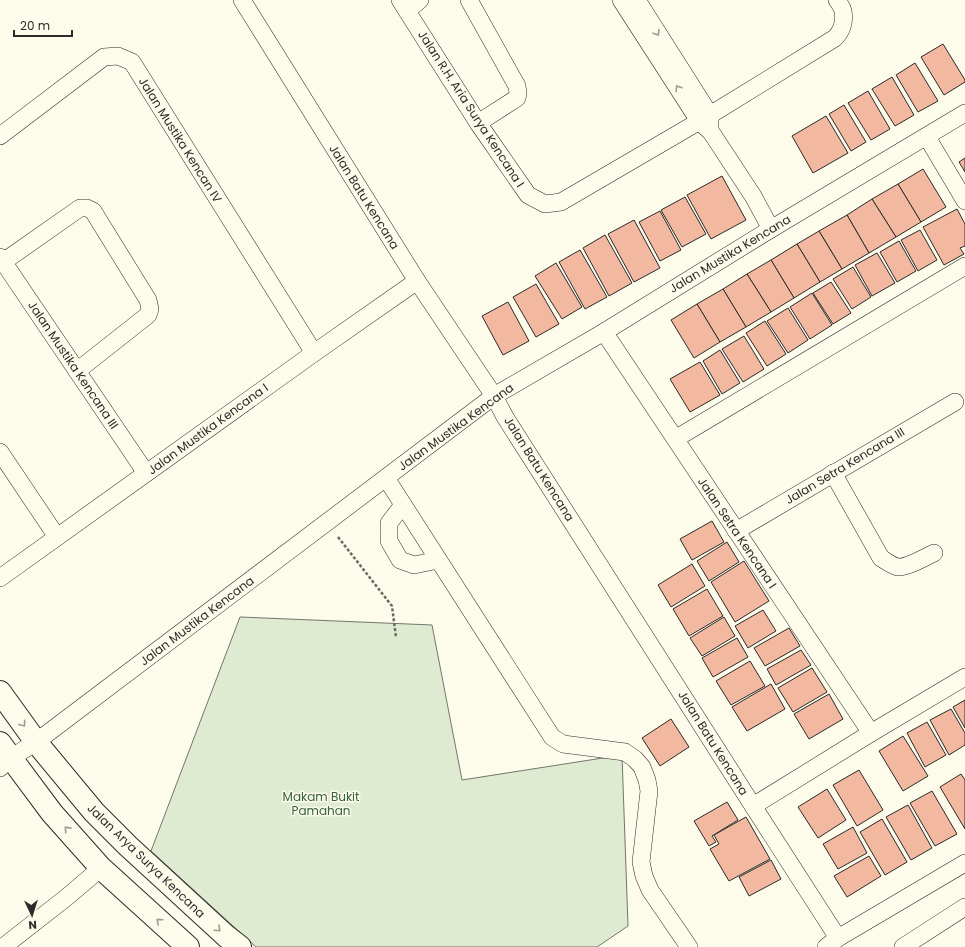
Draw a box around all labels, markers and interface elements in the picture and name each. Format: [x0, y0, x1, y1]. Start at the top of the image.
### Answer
scale bar [14, 12, 72, 38]
text: 20 m [20, 17, 50, 34]
street label: Jalan R.H. Aria Surya Kencana I [414, 27, 529, 191]
one-way arrow [653, 29, 660, 36]
street label: Jalan Mustika Kencan IV [135, 74, 226, 206]
one-way arrow [676, 86, 683, 93]
street label: Jalan Batu Kencana [325, 141, 404, 252]
street label: Jalan Mustika Kencana [666, 210, 794, 297]
street label: Jalan Mustika Kencana III [24, 297, 123, 432]
street label: Jalan Mustika Kencana I [144, 379, 271, 478]
street label: Jalan Mustika Kencana [394, 379, 517, 474]
street label: Jalan Batu Kencana [500, 413, 579, 524]
street label: Jalan Setra Kencana III [782, 423, 908, 508]
street label: Jalan Setra Kencana I [694, 474, 781, 592]
street label: Jalan Mustika Kencana [136, 572, 257, 669]
street label: Jalan Batu Kencana [674, 687, 753, 798]
one-way arrow [18, 720, 26, 727]
park label: Makam Bukit Pamahan [283, 788, 359, 819]
street label: Jalan Arya Surya Kencana [84, 800, 209, 922]
one-way arrow [64, 827, 71, 834]
north arrow [12, 895, 52, 935]
text: N [28, 917, 37, 933]
one-way arrow [156, 918, 164, 925]
one-way arrow [213, 925, 221, 932]

